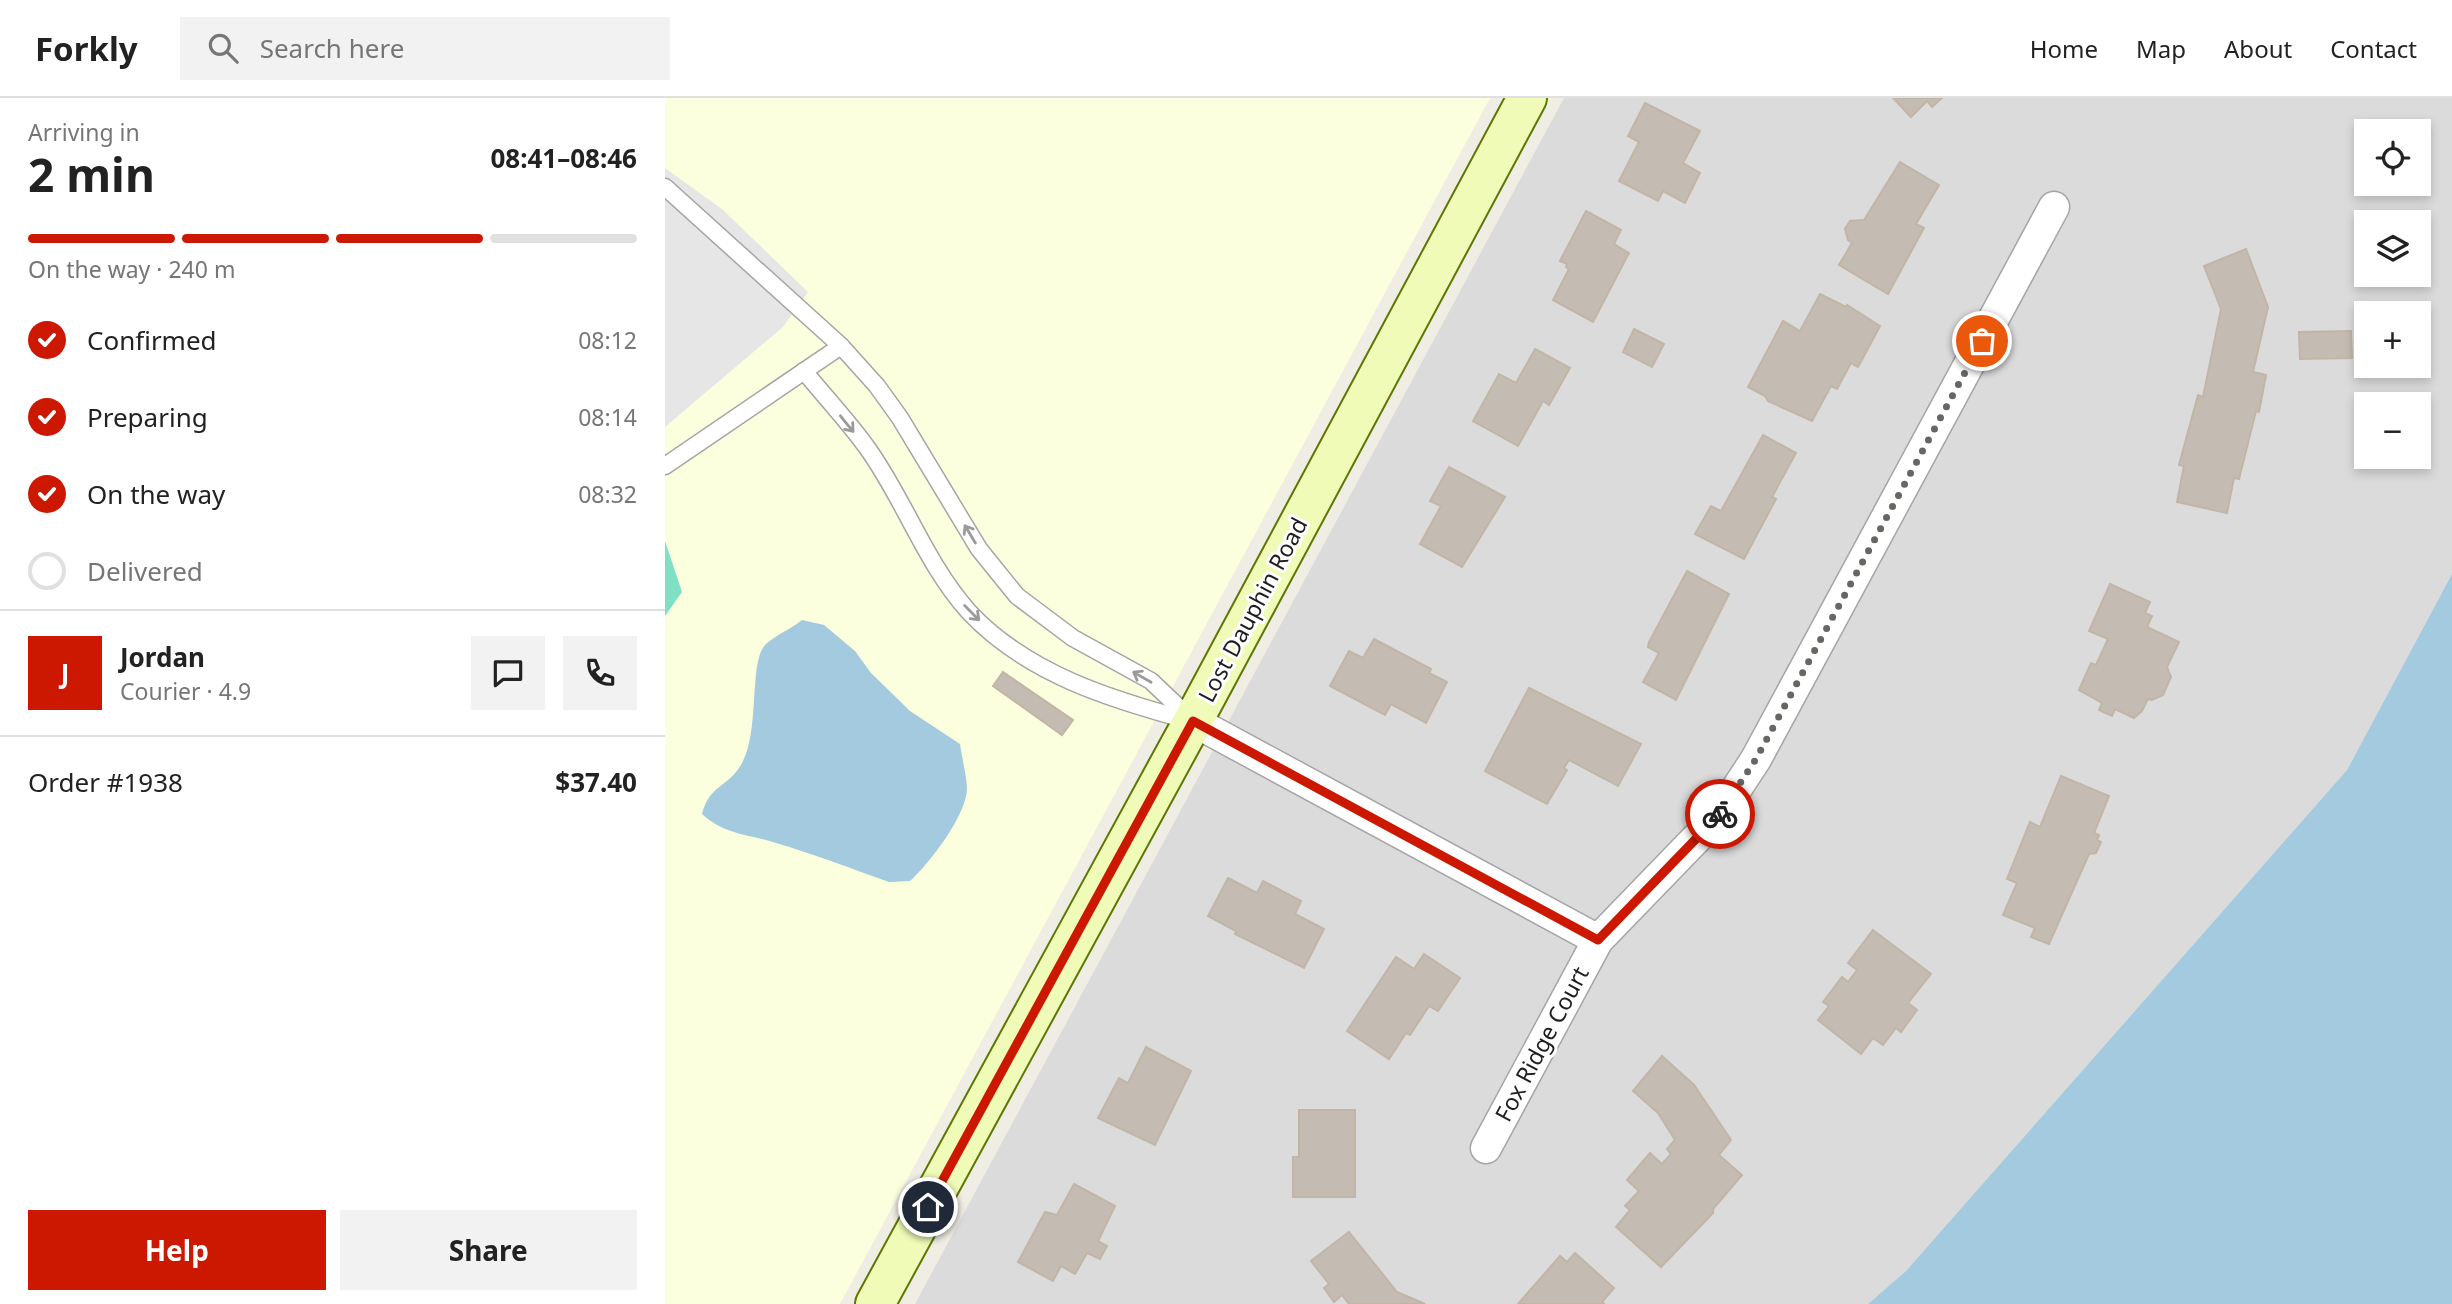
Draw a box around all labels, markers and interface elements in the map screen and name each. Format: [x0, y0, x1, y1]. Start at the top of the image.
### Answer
search box [180, 17, 670, 80]
text: Forkly [35, 26, 138, 71]
icon: search [204, 29, 242, 67]
text: Search here [260, 30, 404, 66]
text: Home [2030, 32, 2098, 65]
text: Map [2136, 32, 2186, 65]
text: About [2224, 32, 2292, 65]
text: Contact [2330, 32, 2417, 65]
text: Arriving in [28, 116, 140, 148]
map controls [2354, 119, 2431, 469]
button: locate [2354, 119, 2431, 196]
text: 08:41–08:46 [490, 140, 637, 176]
text: 2 min [28, 143, 155, 205]
button: layers [2354, 210, 2431, 287]
text: On the way · 240 m [28, 253, 235, 285]
button: + [2354, 301, 2431, 378]
pin [1952, 311, 2012, 371]
icon: check [28, 321, 66, 359]
text: Confirmed [87, 322, 217, 358]
icon: bag [1963, 322, 2001, 360]
text: 08:12 [578, 324, 637, 356]
button: − [2354, 392, 2431, 469]
icon: check [28, 398, 66, 436]
text: Preparing [87, 399, 208, 435]
text: 08:14 [578, 401, 637, 433]
one-way arrow [839, 414, 855, 432]
icon: check [28, 475, 66, 513]
text: On the way [87, 476, 225, 512]
text: 08:32 [578, 478, 637, 510]
street label: Lost Dauphin Road [1190, 512, 1314, 708]
one-way arrow [962, 524, 976, 544]
text: Delivered [87, 553, 203, 589]
one-way arrow [963, 604, 980, 621]
button: chat [471, 636, 545, 710]
button: phone [563, 636, 637, 710]
text: Jordan [120, 639, 205, 675]
text: J [61, 655, 69, 691]
one-way arrow [1133, 669, 1153, 683]
text: Courier · 4.9 [120, 675, 251, 707]
text: Order #1938 [28, 764, 183, 800]
text: $37.40 [555, 764, 637, 800]
courier [1685, 779, 1755, 849]
icon: bike [1701, 795, 1739, 833]
street label: Fox Ridge Court [1487, 960, 1596, 1127]
pin [898, 1177, 958, 1237]
icon: home [909, 1188, 947, 1226]
button: Help [28, 1210, 326, 1290]
button: Share [340, 1210, 637, 1290]

